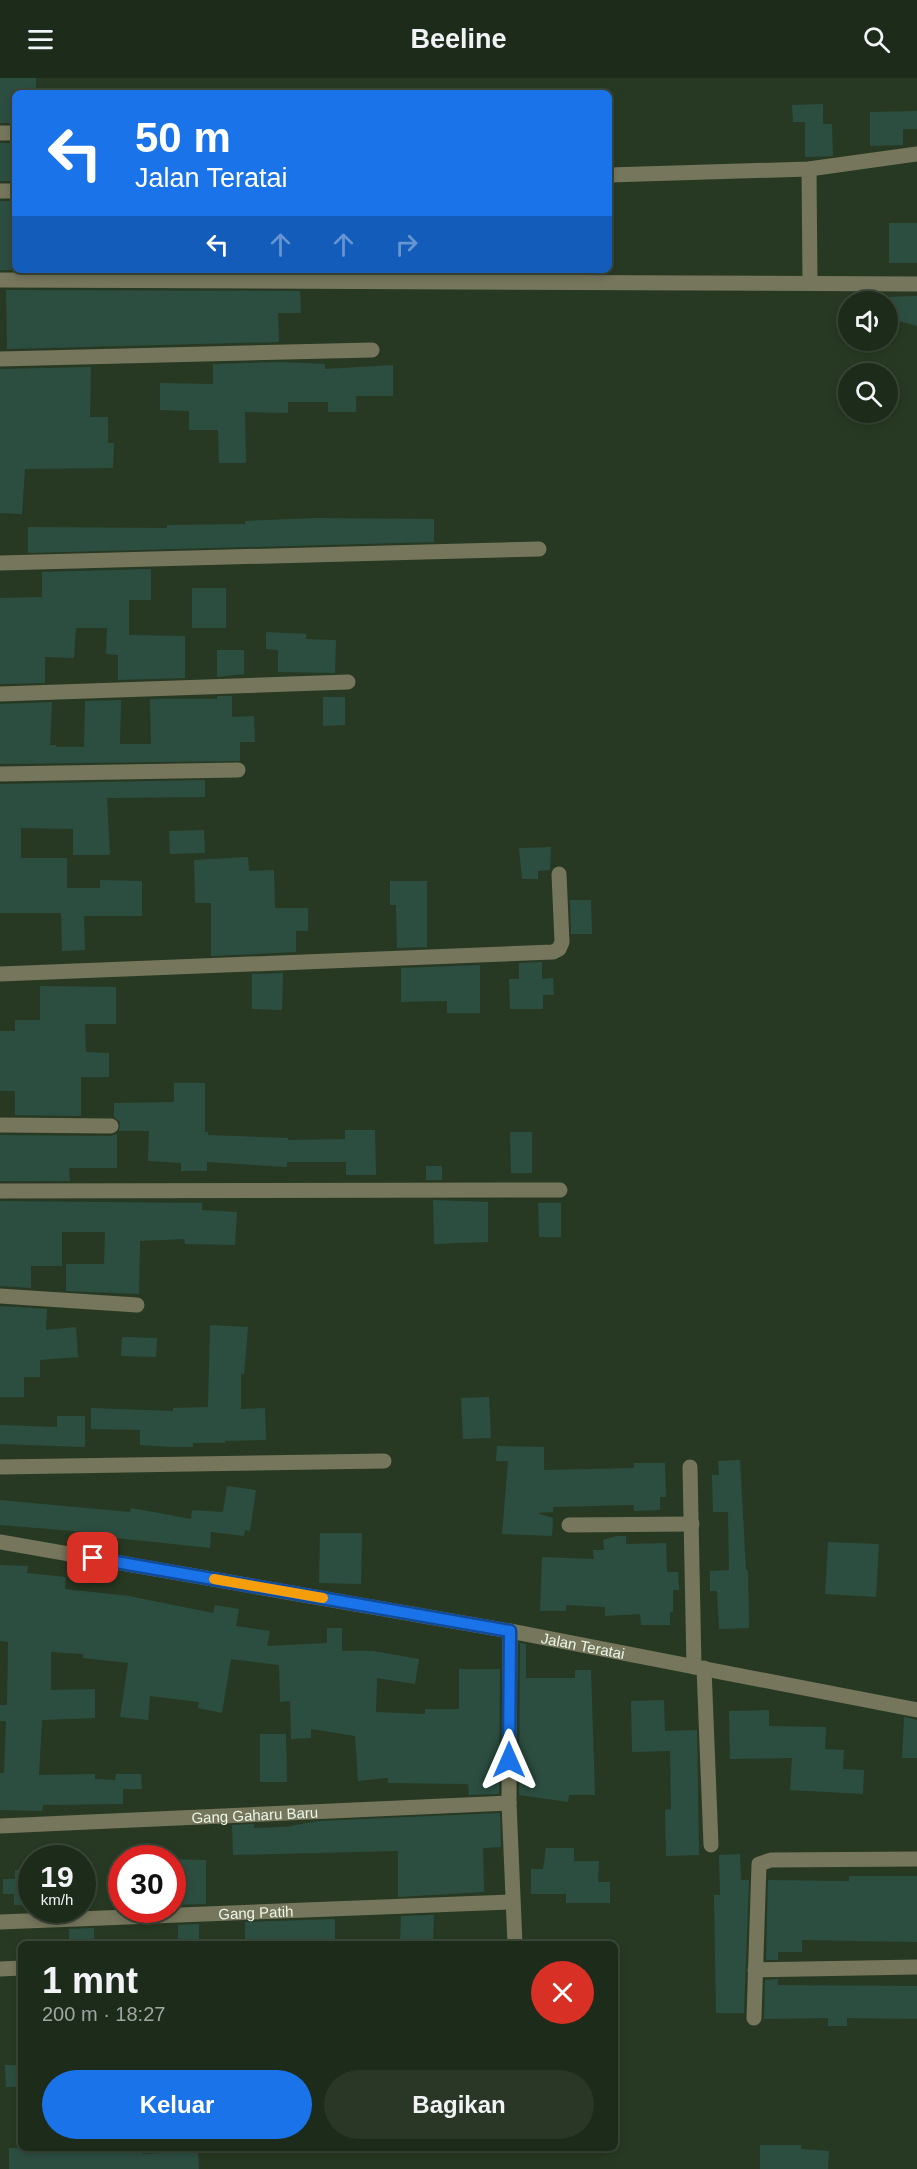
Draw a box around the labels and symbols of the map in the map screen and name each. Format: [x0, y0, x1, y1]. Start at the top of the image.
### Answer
pin [67, 1532, 118, 1583]
street label: Jalan Teratai [540, 1629, 626, 1662]
position arrow [477, 1728, 541, 1792]
street label: Gang Gaharu Baru [191, 1803, 318, 1826]
speed limit sign: 30 [108, 1845, 186, 1923]
street label: Gang Patih [218, 1902, 294, 1922]

